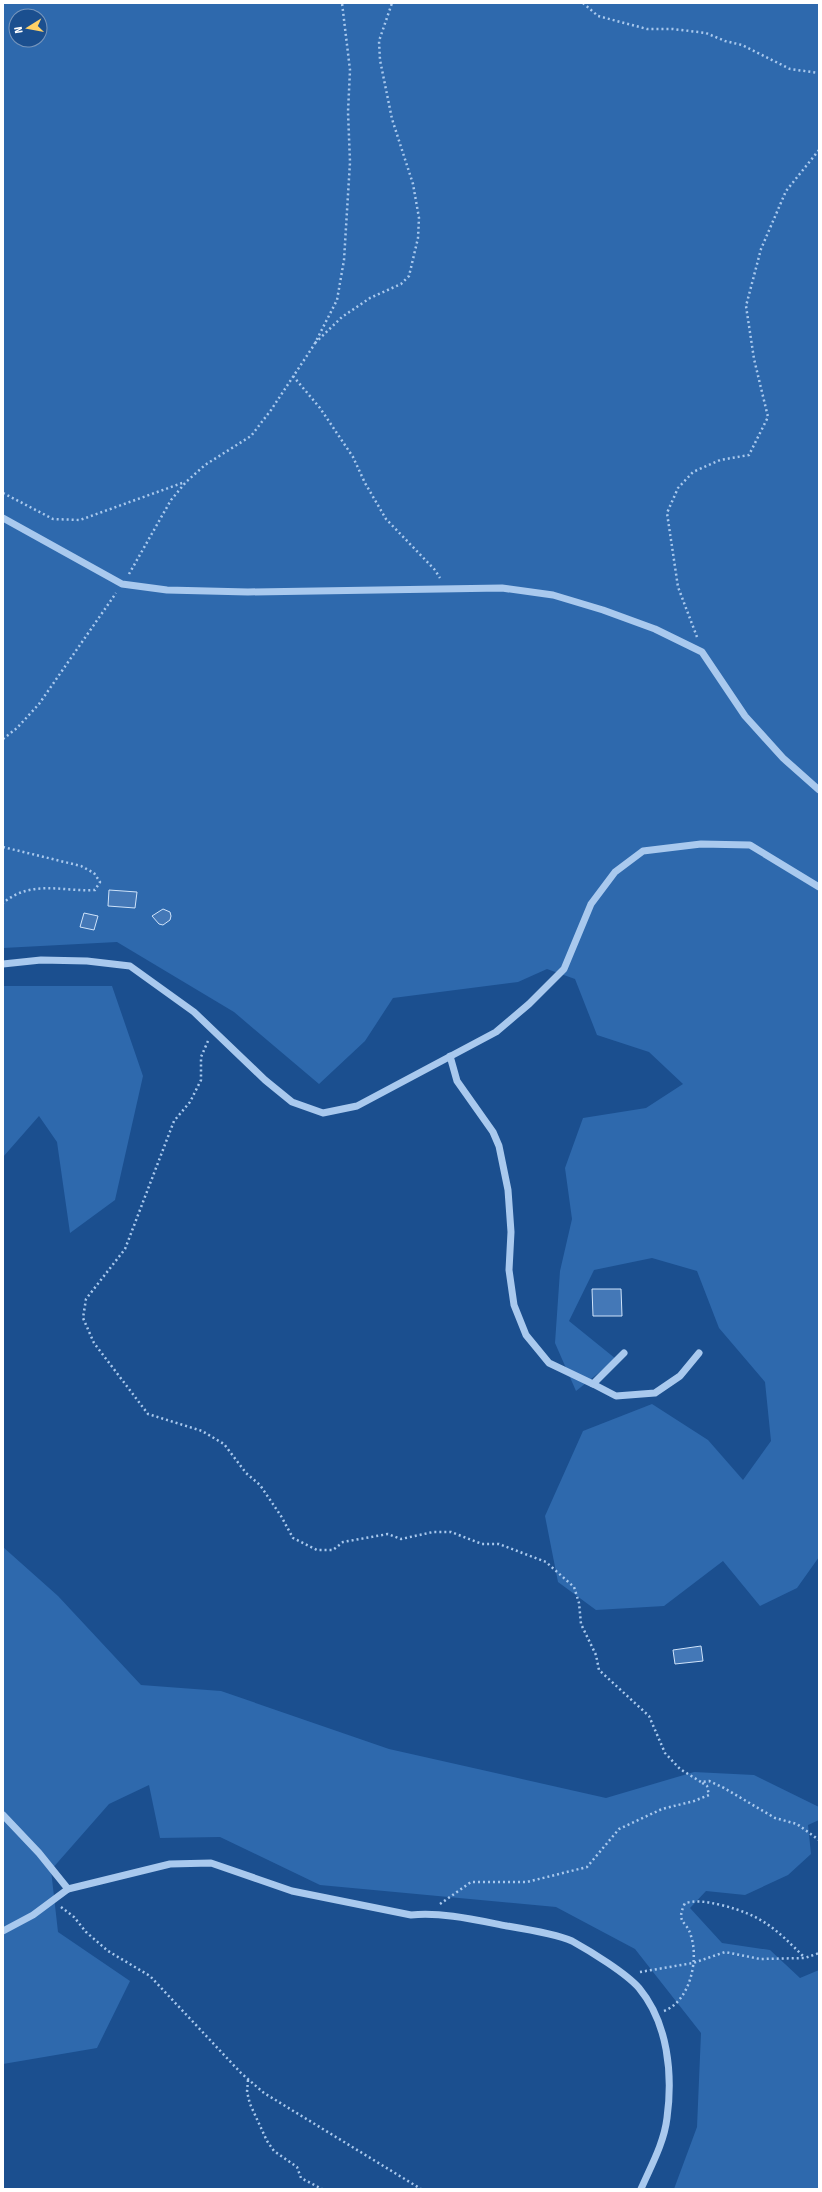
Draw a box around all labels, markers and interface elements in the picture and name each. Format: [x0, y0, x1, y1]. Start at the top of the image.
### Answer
north arrow [8, 8, 48, 48]
text: N [12, 25, 26, 34]

